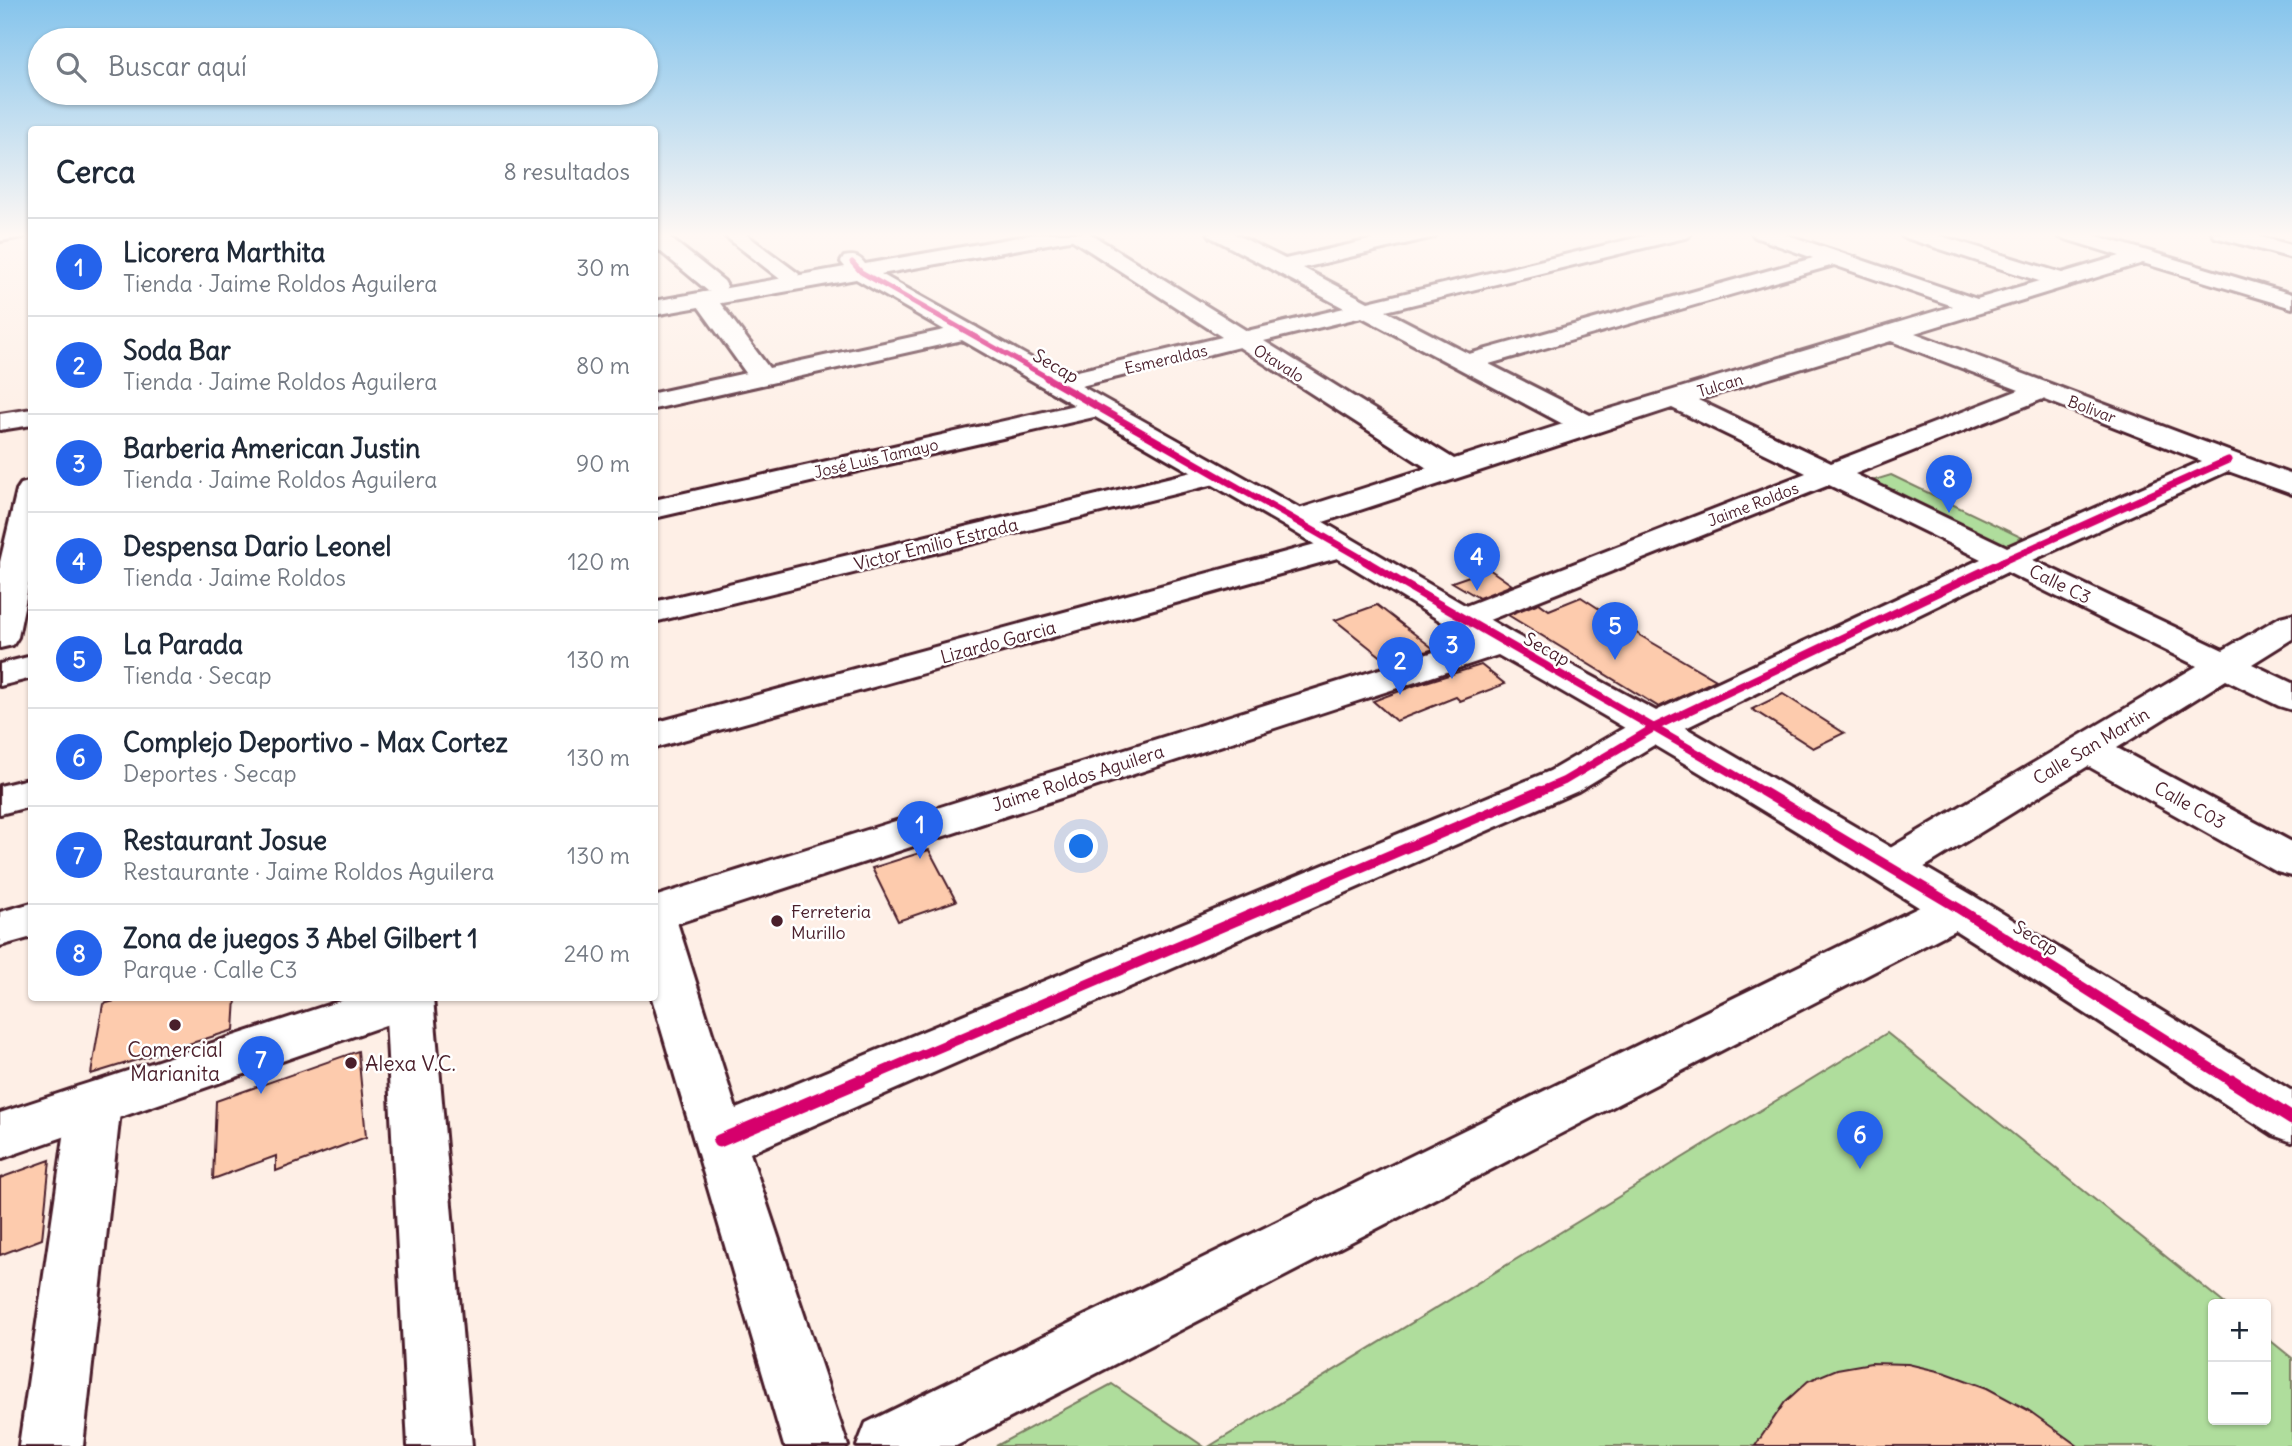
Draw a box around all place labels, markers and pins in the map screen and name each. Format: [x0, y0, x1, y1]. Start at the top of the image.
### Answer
pin: 8 [1926, 455, 1972, 513]
pin: 4 [1454, 533, 1500, 591]
pin: 5 [1592, 602, 1638, 660]
pin: 3 [1429, 621, 1475, 679]
pin: 2 [1377, 637, 1423, 695]
pin: 1 [897, 801, 943, 859]
place label: Ferreteria Murillo [791, 900, 871, 944]
marker: Ferreteria Murillo [769, 913, 785, 929]
marker: Comercial Marianita [167, 1017, 183, 1033]
place label: Comercial Marianita [127, 1036, 223, 1087]
pin: 7 [238, 1036, 284, 1094]
place label: Alexa V.C. [365, 1050, 456, 1077]
marker: Alexa V.C. [343, 1055, 359, 1071]
pin: 6 [1837, 1111, 1883, 1169]

